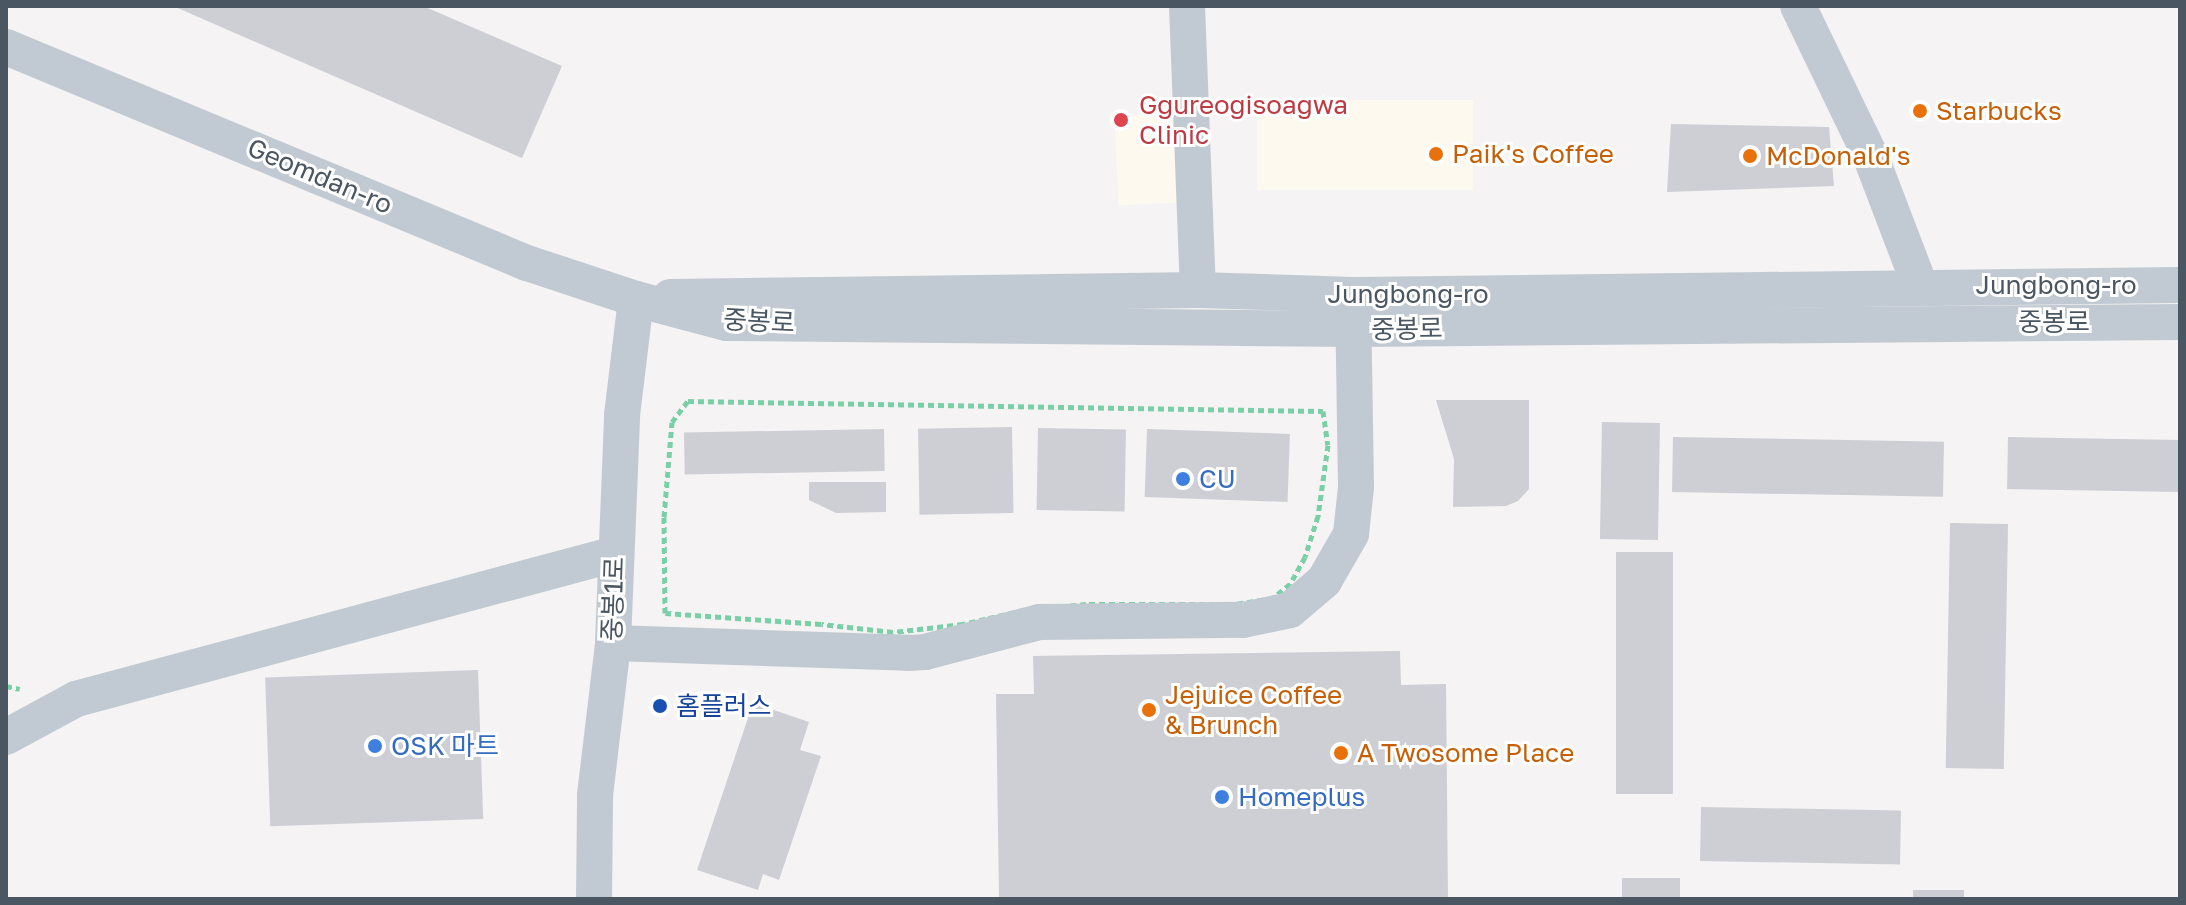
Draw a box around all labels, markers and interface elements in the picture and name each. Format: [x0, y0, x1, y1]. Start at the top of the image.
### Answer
place label: Ggureogisoagwa Clinic [1139, 89, 1348, 150]
place label: Starbucks [1936, 95, 2062, 127]
marker: Starbucks [1911, 102, 1929, 120]
marker: Ggureogisoagwa Clinic [1110, 109, 1132, 131]
street label: Geomdan-ro [243, 132, 397, 220]
place label: Paik's Coffee [1452, 138, 1614, 170]
place label: McDonald's [1766, 140, 1911, 172]
marker: Paik's Coffee [1427, 145, 1445, 163]
marker: McDonald's [1741, 147, 1759, 165]
street label: Jungbong-ro [1975, 269, 2137, 301]
street label: Jungbong-ro [1327, 278, 1489, 310]
street label: 중봉로 [722, 304, 796, 338]
street label: 중봉로 [2018, 306, 2090, 338]
street label: 중봉로 [1371, 313, 1443, 345]
place label: CU [1199, 463, 1236, 495]
marker: CU [1174, 470, 1192, 488]
street label: 중봉1로 [596, 556, 630, 642]
place label: Jejuice Coffee & Brunch [1165, 679, 1342, 740]
place label: 홈플러스 [676, 690, 772, 722]
marker: 홈플러스 [651, 697, 669, 715]
marker: Jejuice Coffee & Brunch [1140, 701, 1158, 719]
place label: OSK 마트 [391, 730, 499, 762]
marker: OSK 마트 [366, 737, 384, 755]
place label: A Twosome Place [1357, 737, 1574, 769]
marker: A Twosome Place [1332, 744, 1350, 762]
place label: Homeplus [1238, 781, 1365, 813]
marker: Homeplus [1213, 788, 1231, 806]

